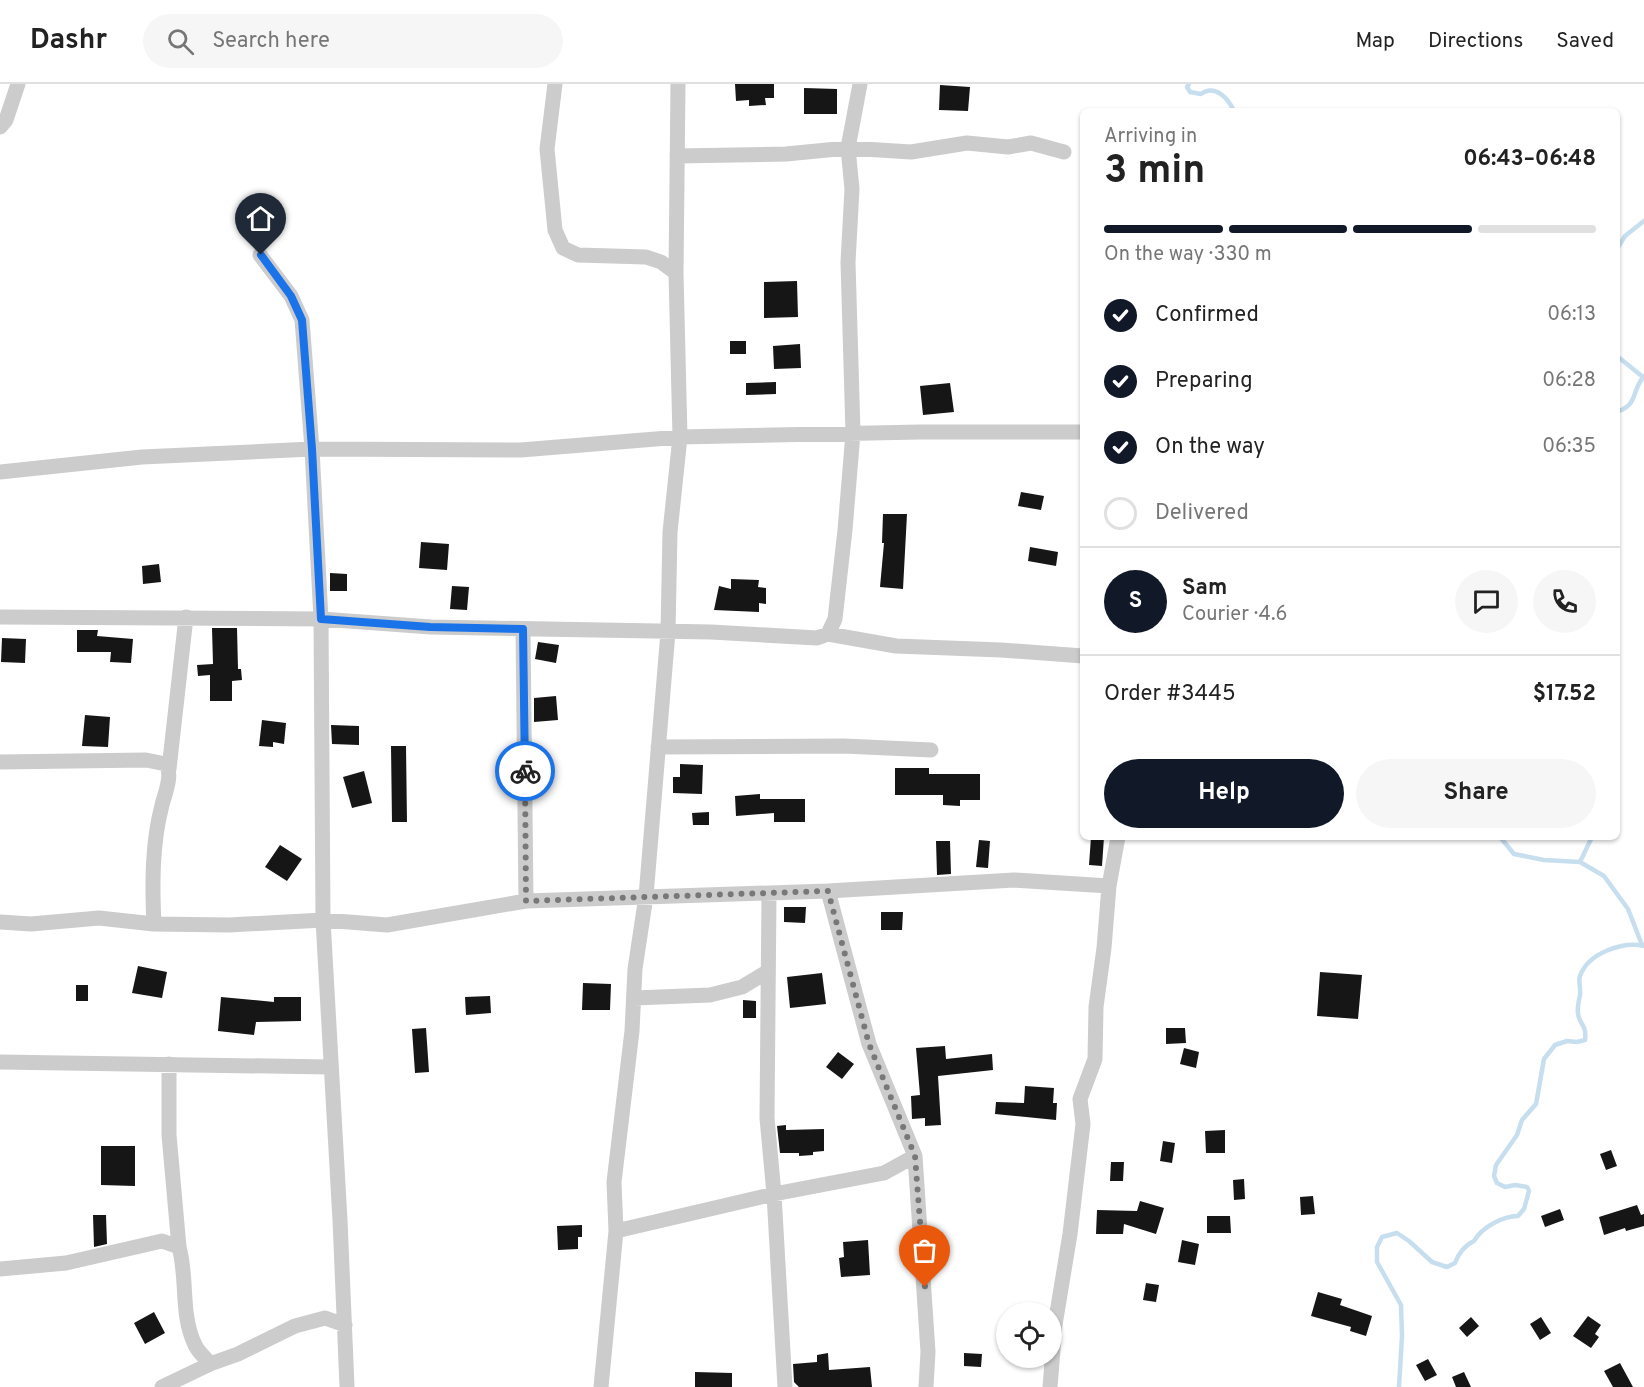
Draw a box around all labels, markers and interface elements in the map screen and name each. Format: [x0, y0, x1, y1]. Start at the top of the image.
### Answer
search box [143, 14, 563, 68]
text: Dashr [30, 23, 107, 59]
icon: search [164, 25, 197, 58]
text: Search here [212, 28, 330, 55]
text: Map [1355, 28, 1395, 55]
text: Directions [1428, 28, 1523, 55]
text: Saved [1556, 28, 1614, 55]
text: Arriving in [1104, 124, 1197, 150]
text: 06:43–06:48 [1463, 146, 1596, 173]
text: 3 min [1104, 148, 1205, 197]
pin [235, 193, 286, 255]
icon: home [244, 202, 277, 235]
text: On the way · 330 m [1104, 242, 1272, 268]
icon: check [1104, 299, 1137, 332]
text: Confirmed [1155, 302, 1259, 329]
text: 06:13 [1547, 302, 1596, 328]
icon: check [1104, 365, 1137, 398]
text: Preparing [1155, 368, 1253, 395]
text: 06:28 [1542, 368, 1596, 394]
icon: check [1104, 431, 1137, 464]
text: On the way [1155, 434, 1265, 461]
text: 06:35 [1542, 434, 1596, 460]
text: Delivered [1155, 500, 1249, 527]
button: chat [1455, 570, 1518, 633]
button: phone [1533, 570, 1596, 633]
text: Sam [1182, 575, 1227, 602]
text: S [1129, 588, 1142, 615]
text: Courier · 4.6 [1182, 602, 1287, 628]
text: Order #3445 [1104, 681, 1236, 708]
text: $17.52 [1533, 681, 1596, 708]
courier [495, 741, 555, 801]
icon: bike [509, 755, 542, 788]
button: Help [1104, 759, 1344, 828]
button: Share [1356, 759, 1596, 828]
pin [899, 1225, 950, 1287]
icon: bag [908, 1234, 941, 1267]
map controls [996, 1302, 1062, 1368]
button: locate [996, 1302, 1062, 1368]

